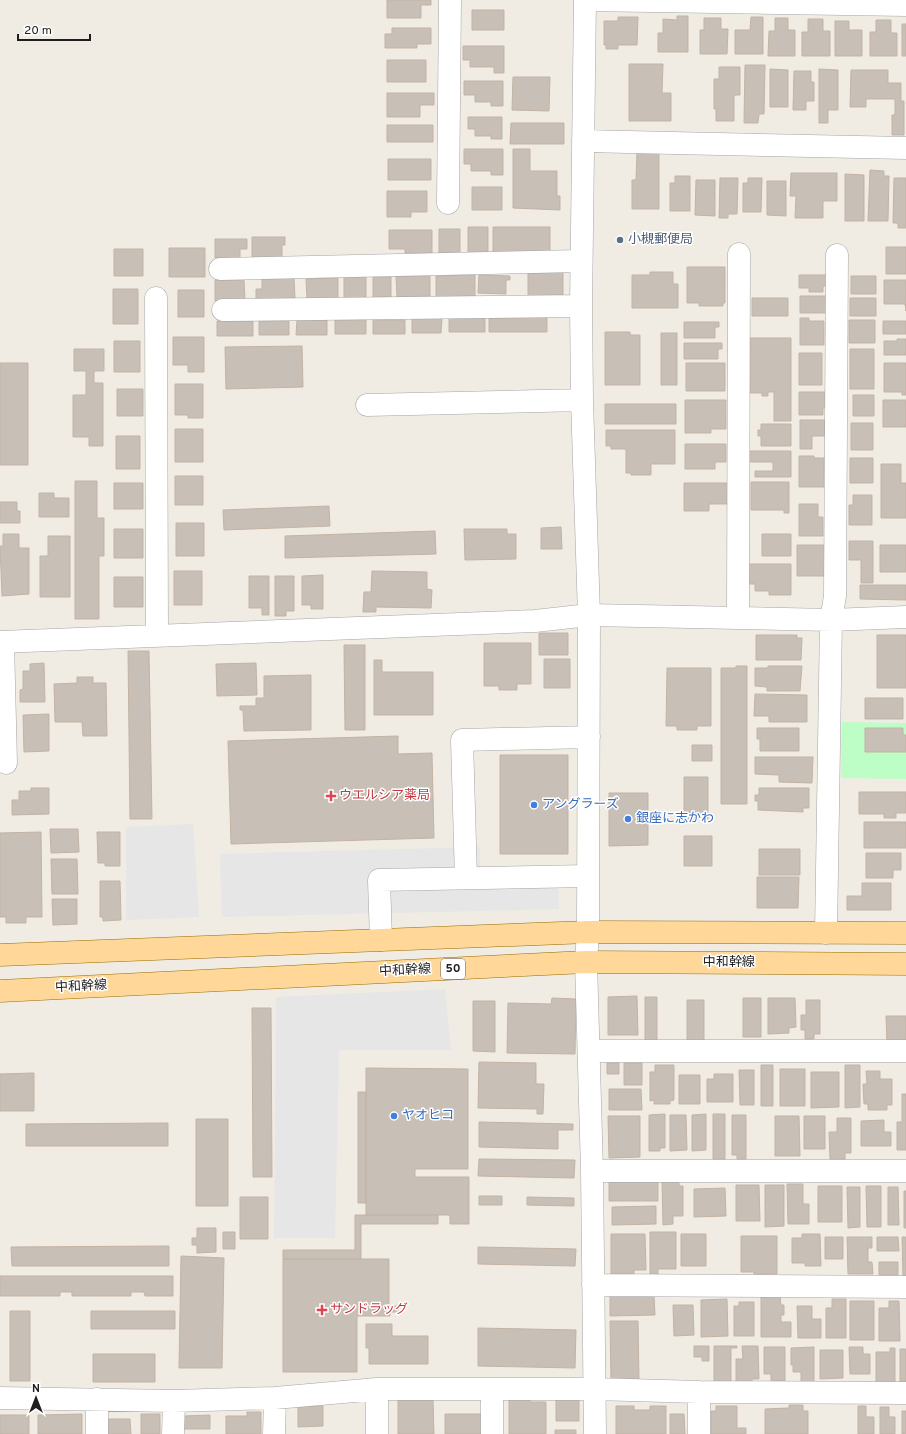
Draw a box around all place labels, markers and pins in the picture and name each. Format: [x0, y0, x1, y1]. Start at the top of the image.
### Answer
place label: 小槻郵便局 [628, 232, 693, 248]
marker: 小槻郵便局 [615, 235, 625, 245]
place label: ウエルシア薬局 [339, 788, 430, 804]
marker: ウエルシア薬局 [326, 791, 336, 801]
place label: アングラーズ [542, 796, 619, 813]
marker: アングラーズ [529, 800, 539, 810]
place label: 銀座に志かわ [636, 811, 714, 827]
marker: 銀座に志かわ [623, 814, 633, 824]
place label: ヤオヒコ [402, 1108, 454, 1124]
marker: ヤオヒコ [389, 1111, 399, 1121]
place label: サンドラッグ [330, 1302, 408, 1318]
marker: サンドラッグ [317, 1305, 327, 1315]

